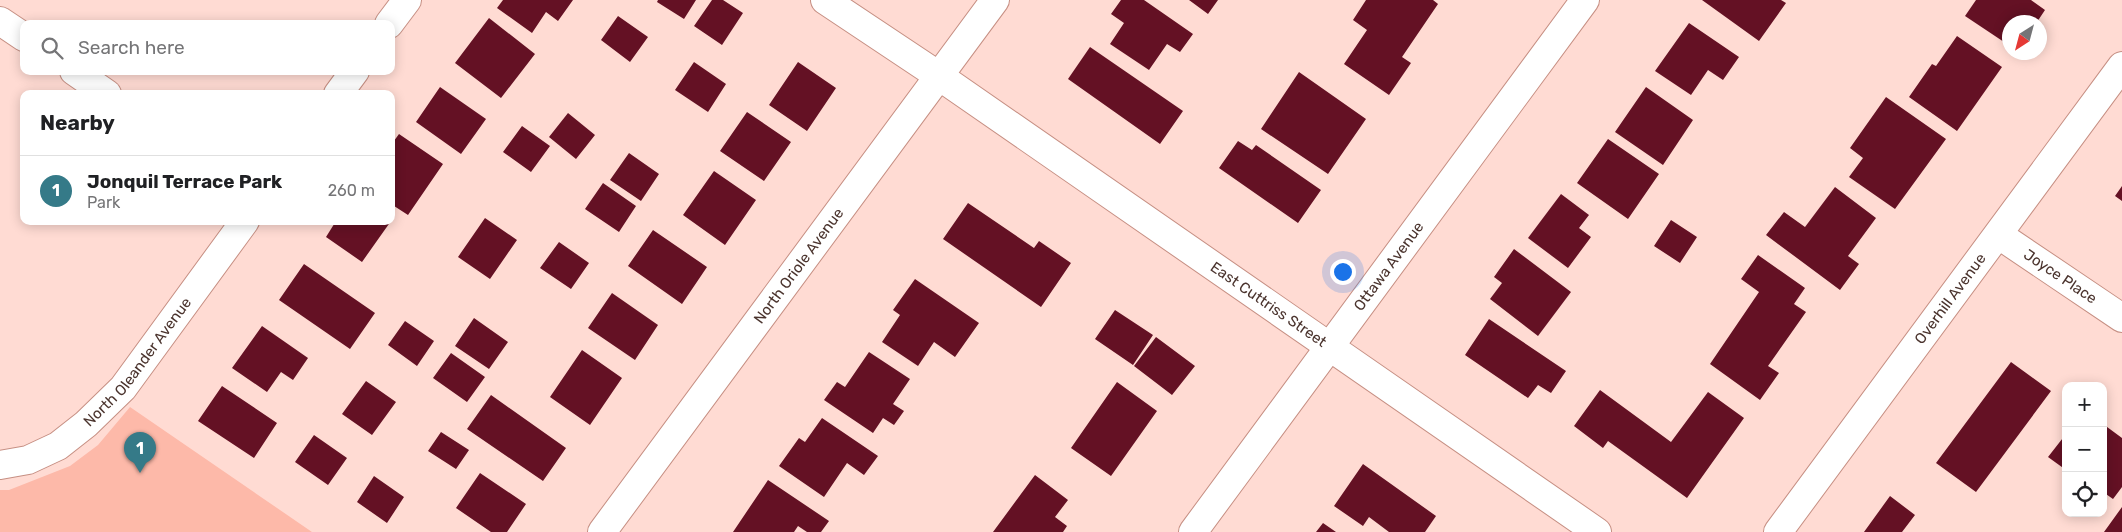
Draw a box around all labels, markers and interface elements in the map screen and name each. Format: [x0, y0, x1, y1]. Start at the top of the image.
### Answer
north arrow [2002, 15, 2047, 60]
search box [20, 20, 395, 75]
icon: search [38, 34, 66, 62]
text: Search here [78, 36, 185, 59]
text: Nearby [40, 110, 115, 135]
text: Jonquil Terrace Park [87, 170, 282, 193]
text: 1 [52, 181, 60, 200]
text: 260 m [328, 181, 375, 200]
text: Park [87, 193, 120, 212]
street label: North Oriole Avenue [750, 204, 847, 327]
street label: Ottawa Avenue [1350, 218, 1427, 314]
street label: Joyce Place [2020, 245, 2100, 307]
street label: Overhill Avenue [1911, 250, 1990, 348]
street label: East Cuttriss Street [1207, 258, 1330, 351]
your location [1330, 259, 1356, 285]
street label: North Oleander Avenue [80, 294, 195, 430]
map controls [2062, 382, 2107, 517]
button: + [2062, 382, 2107, 427]
button: − [2062, 427, 2107, 472]
pin: 1 [124, 432, 156, 473]
button: locate [2062, 472, 2107, 517]

